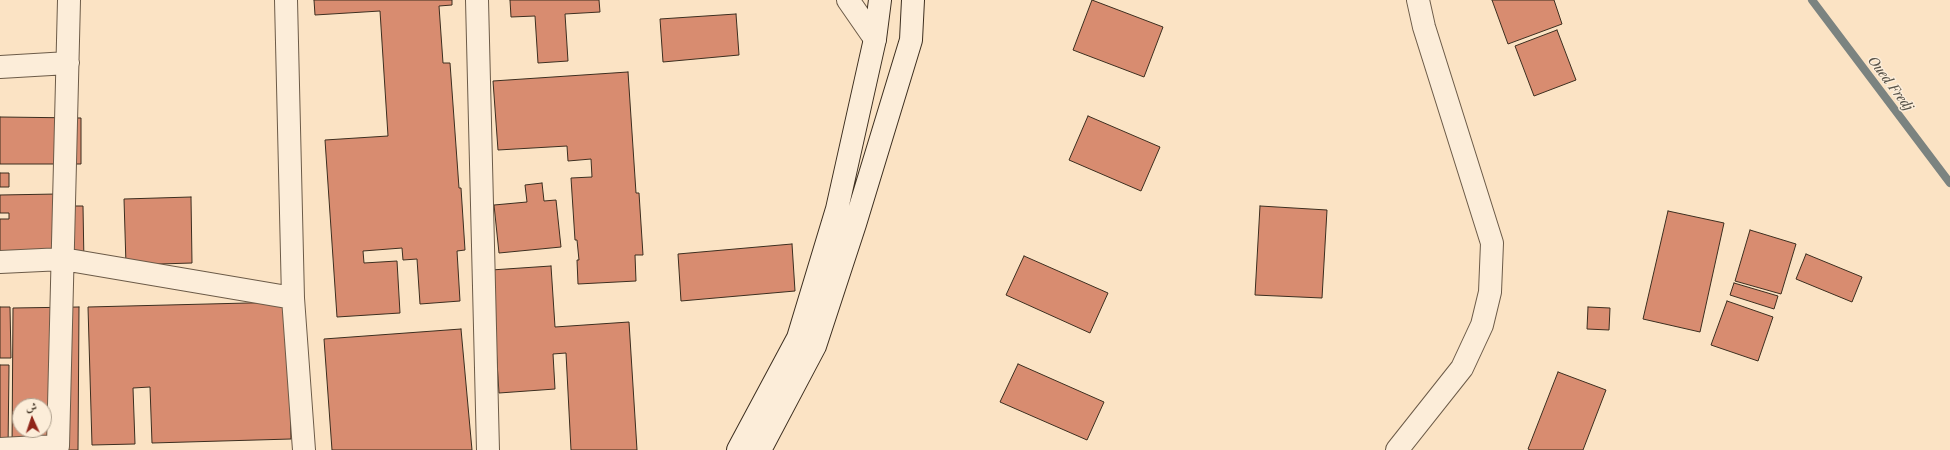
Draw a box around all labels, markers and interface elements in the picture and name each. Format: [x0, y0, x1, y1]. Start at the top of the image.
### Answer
water label: Oued Fredj [1864, 53, 1916, 115]
north arrow [12, 398, 52, 438]
text: ش [26, 400, 37, 414]

